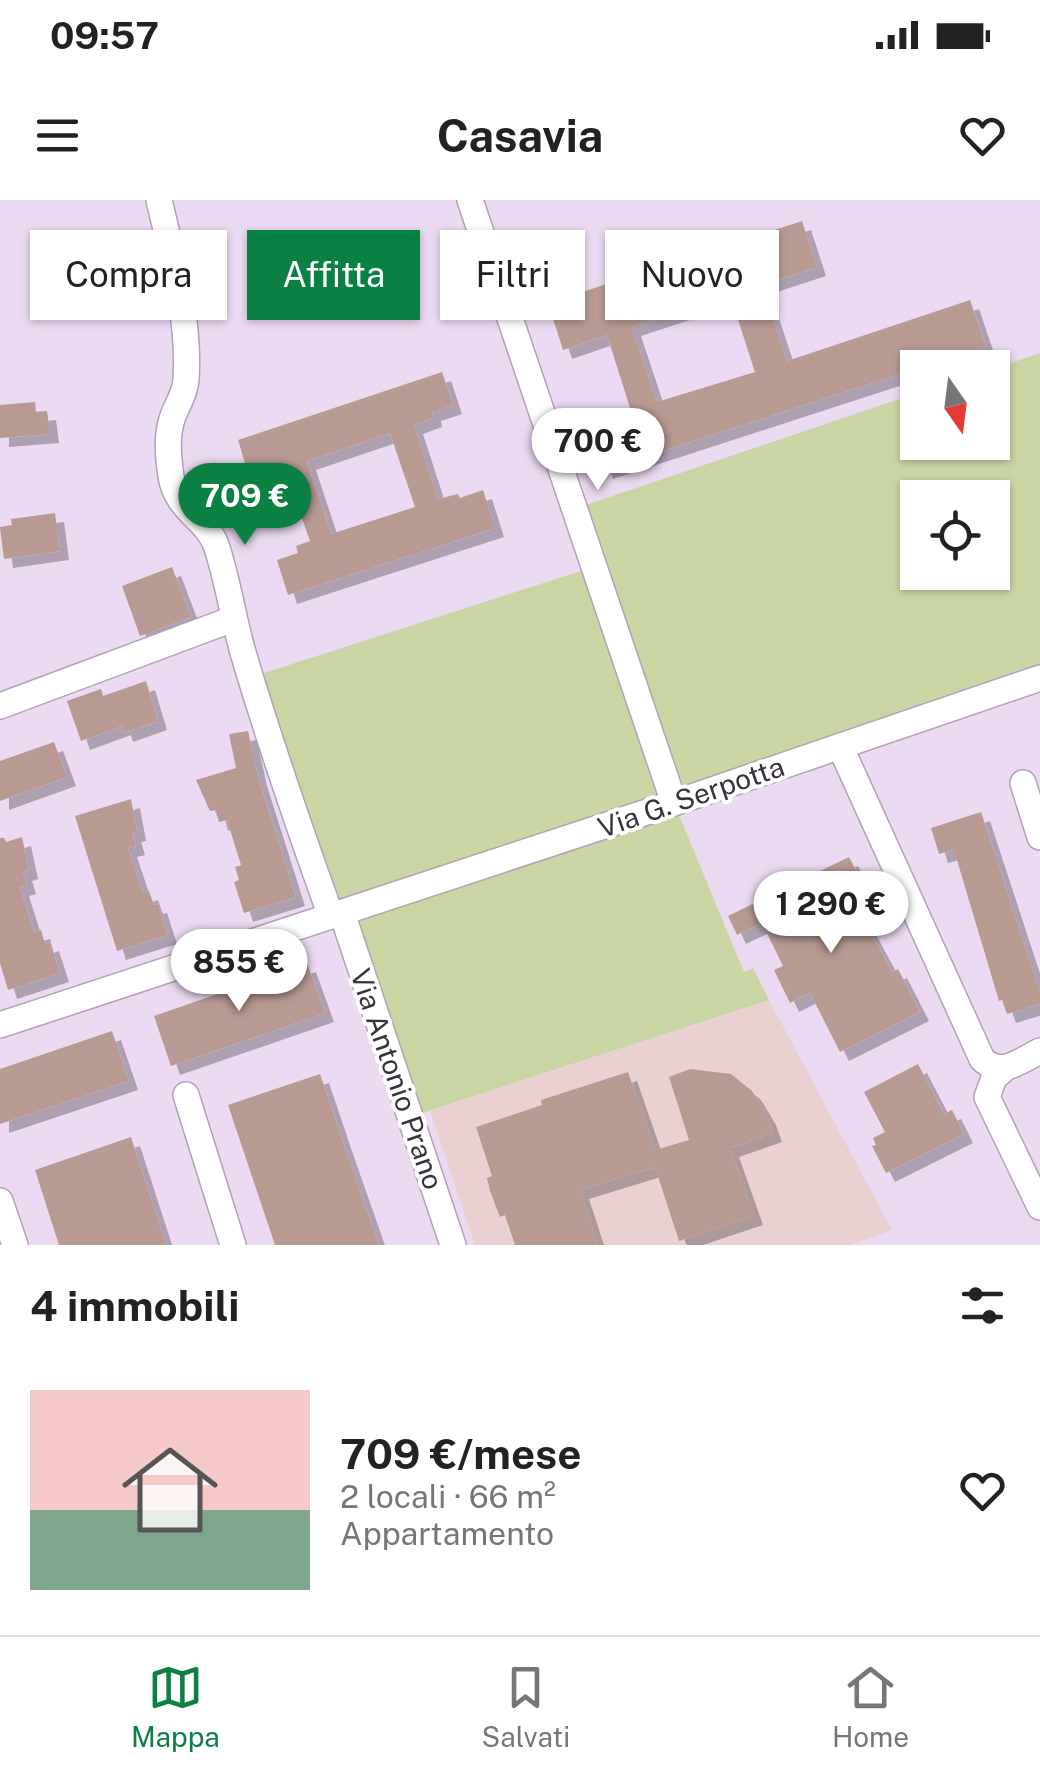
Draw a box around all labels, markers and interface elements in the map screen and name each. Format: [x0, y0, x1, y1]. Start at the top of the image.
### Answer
text: 09:57 [50, 13, 159, 58]
icon: menu [30, 108, 85, 163]
icon: heart [955, 108, 1010, 163]
text: Casavia [437, 109, 603, 162]
chip: Compra [30, 230, 227, 320]
chip: Affitta [247, 230, 420, 320]
chip: Filtri [440, 230, 585, 320]
chip: Nuovo [605, 230, 779, 320]
north arrow [900, 350, 1010, 460]
map controls [900, 350, 1010, 590]
pin: 700 € [528, 408, 668, 493]
text: 700 € [554, 422, 642, 459]
pin: 709 € [175, 463, 315, 548]
text: 709 € [200, 477, 290, 514]
button: locate [900, 480, 1010, 590]
street label: Via G. Serpotta [593, 749, 788, 844]
pin: 1 290 € [739, 871, 923, 956]
text: 1 290 € [776, 885, 886, 922]
pin: 855 € [169, 929, 309, 1014]
text: 855 € [193, 943, 285, 980]
street label: Via Antonio Prano [344, 964, 451, 1193]
icon: filters [955, 1278, 1010, 1333]
text: 4 immobili [30, 1281, 240, 1330]
text: 709 €/mese [340, 1429, 581, 1478]
icon: home [110, 1430, 230, 1550]
icon: heart [955, 1463, 1010, 1518]
text: 2 locali · 66 m² [340, 1478, 556, 1515]
text: Appartamento [340, 1515, 554, 1552]
tab: Mappa [131, 1660, 220, 1753]
tab: Salvati [482, 1660, 570, 1753]
tab: Home [832, 1660, 909, 1753]

